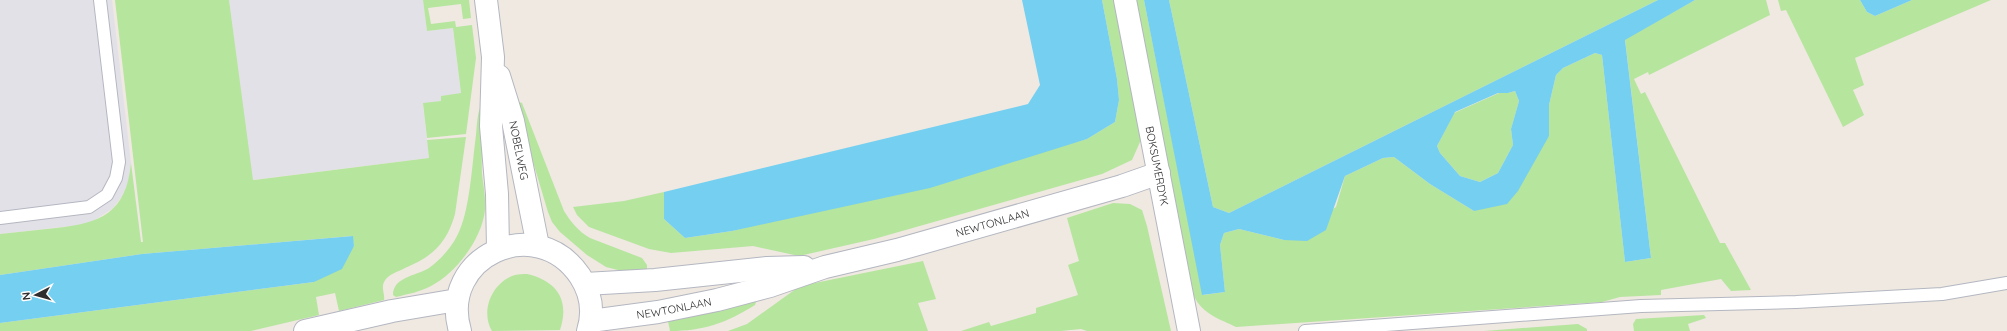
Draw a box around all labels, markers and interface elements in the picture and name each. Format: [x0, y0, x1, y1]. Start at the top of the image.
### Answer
street label: NOBELWEG [506, 120, 532, 181]
street label: BOKSUMERDYK [1143, 125, 1172, 207]
street label: NEWTONLAAN [954, 206, 1031, 240]
north arrow [16, 275, 56, 315]
text: N [19, 291, 33, 301]
street label: NEWTONLAAN [636, 294, 713, 322]

